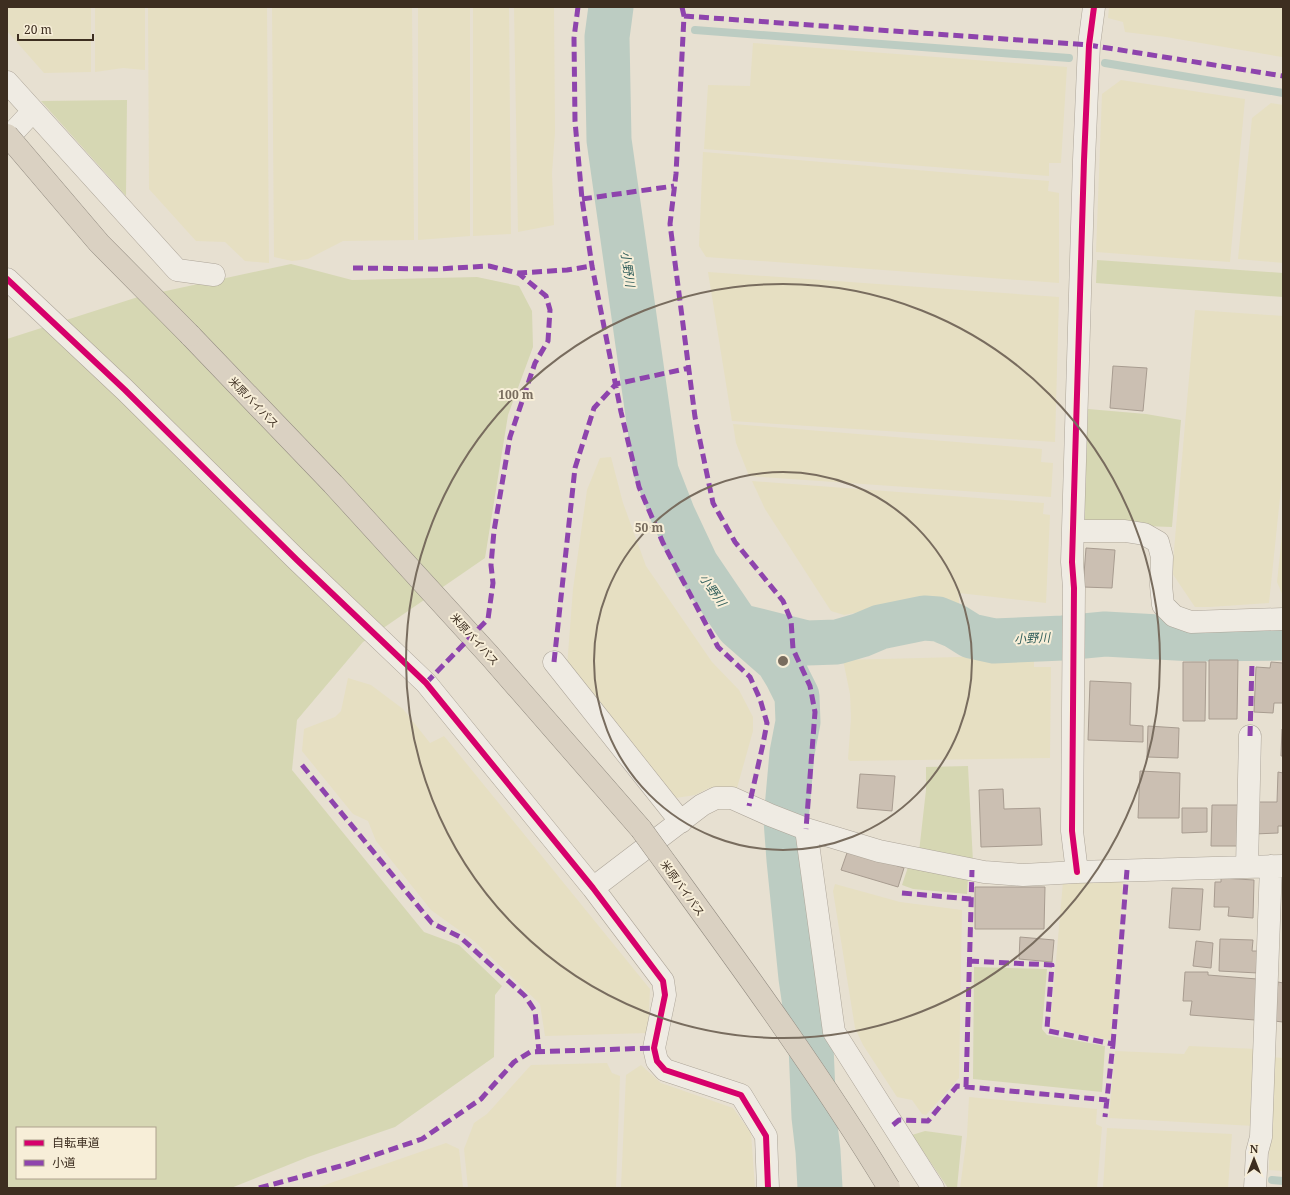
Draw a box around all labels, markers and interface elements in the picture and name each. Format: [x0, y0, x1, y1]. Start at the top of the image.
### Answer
scale bar [18, 16, 93, 42]
text: 20 m [24, 21, 52, 38]
water label: 小野川 [617, 250, 639, 290]
street label: 米原バイパス [226, 373, 282, 431]
text: 100 m [498, 386, 534, 403]
text: 50 m [635, 519, 663, 536]
water label: 小野川 [696, 570, 731, 611]
street label: 米原バイパス [447, 610, 503, 668]
water label: 小野川 [1014, 628, 1052, 647]
centre of rings [776, 654, 790, 668]
street label: 米原バイパス [658, 857, 708, 919]
legend [16, 1127, 156, 1179]
text: 自転車道 [52, 1134, 100, 1151]
north arrow [1234, 1139, 1274, 1179]
text: N [1250, 1141, 1259, 1156]
text: 小道 [52, 1154, 76, 1171]

